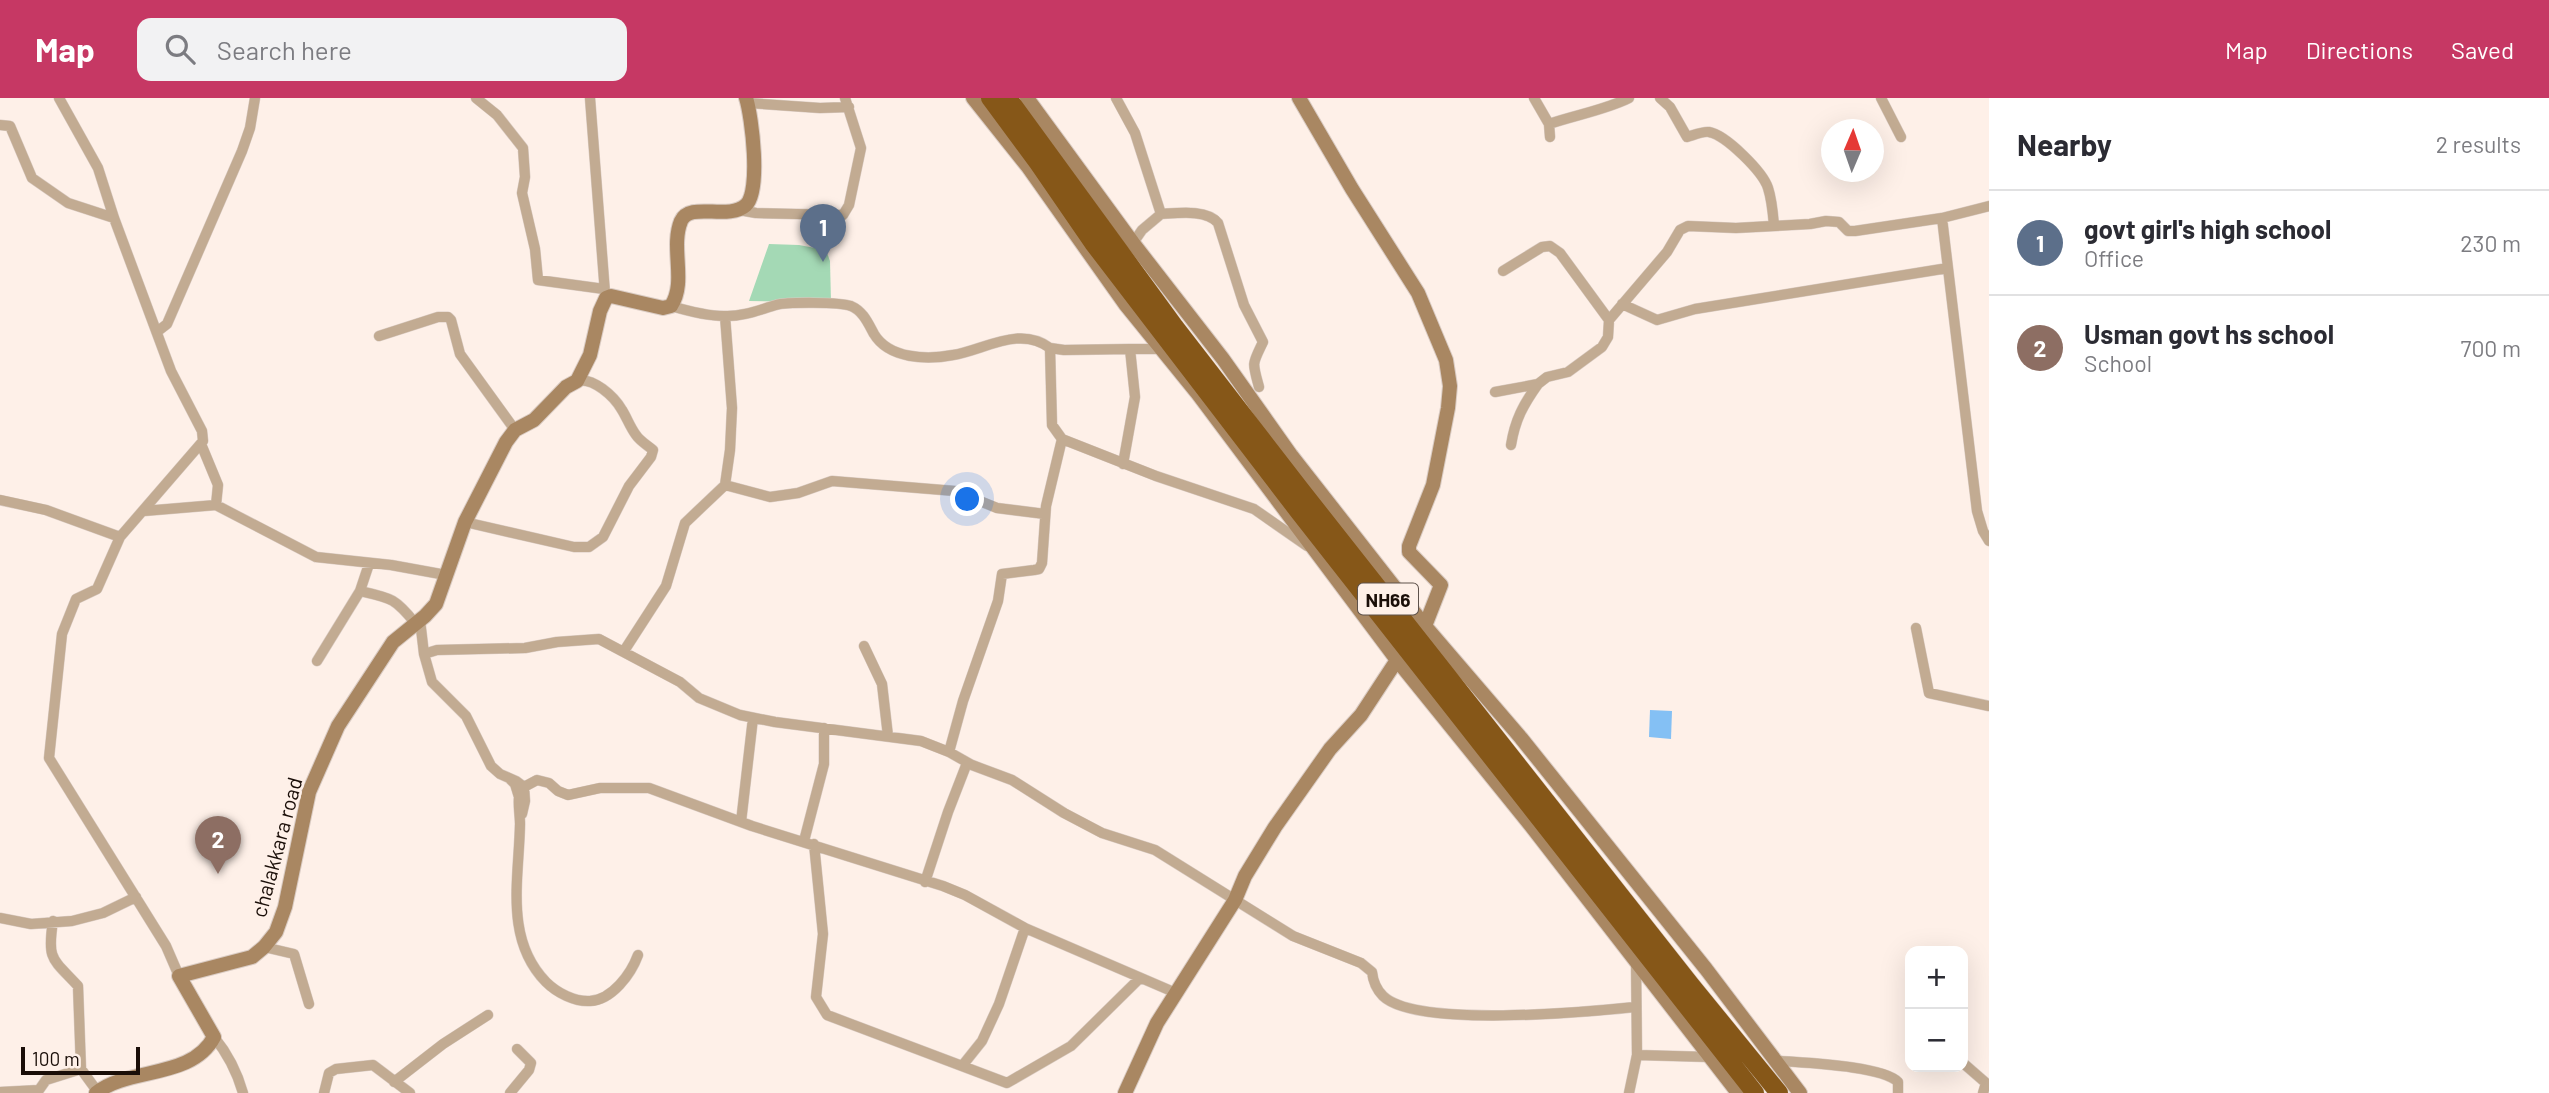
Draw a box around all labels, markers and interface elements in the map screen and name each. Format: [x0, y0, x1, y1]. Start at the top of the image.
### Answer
search box [137, 18, 627, 81]
text: Map [35, 29, 95, 69]
icon: search [161, 30, 199, 68]
text: Search here [217, 34, 352, 65]
text: Map [2225, 35, 2268, 64]
text: Directions [2306, 35, 2413, 64]
text: Saved [2451, 35, 2514, 64]
north arrow [1821, 119, 1884, 182]
text: Nearby [2017, 126, 2112, 162]
text: 2 results [2436, 130, 2521, 158]
pin: 1 [800, 204, 846, 262]
text: govt girl's high school [2084, 213, 2331, 244]
text: 1 [2036, 229, 2044, 257]
text: 230 m [2460, 229, 2521, 257]
text: Office [2084, 244, 2144, 272]
text: Usman govt hs school [2084, 318, 2334, 349]
text: 2 [2034, 334, 2046, 362]
text: 700 m [2461, 334, 2521, 362]
text: School [2084, 349, 2152, 377]
your location [950, 482, 984, 516]
road number: NH66 [1358, 584, 1418, 614]
street label: chalakkara road [245, 774, 307, 920]
pin: 2 [195, 816, 241, 874]
map controls [1905, 946, 1968, 1072]
button: + [1905, 946, 1968, 1009]
button: − [1905, 1009, 1968, 1072]
scale bar [21, 1044, 140, 1076]
text: 100 m [32, 1047, 80, 1070]

